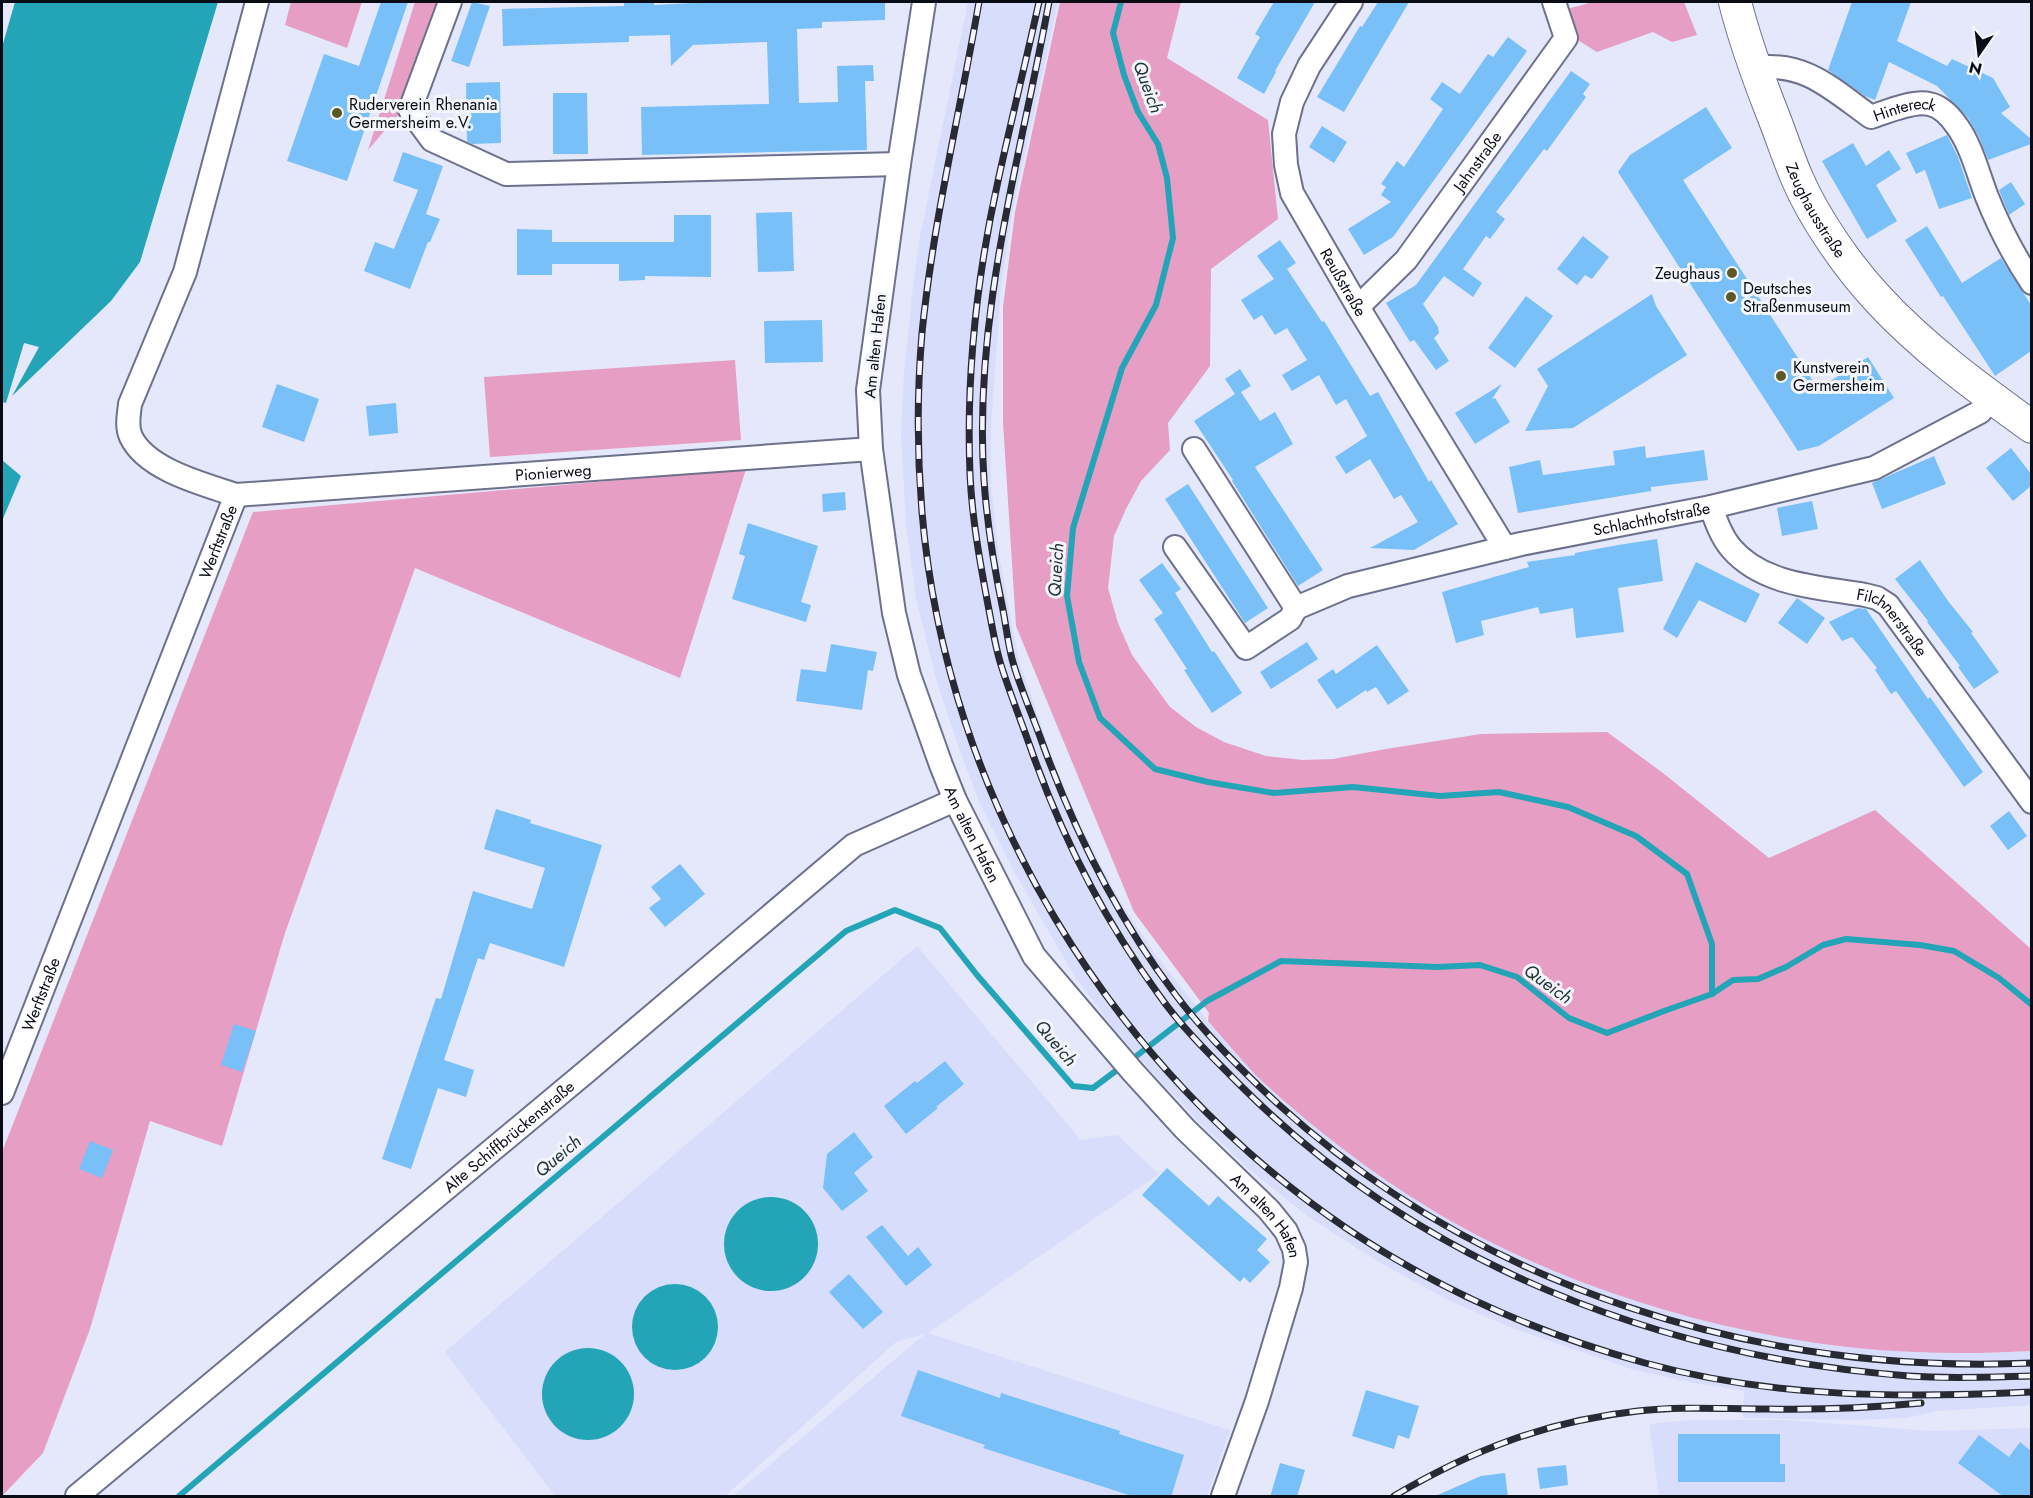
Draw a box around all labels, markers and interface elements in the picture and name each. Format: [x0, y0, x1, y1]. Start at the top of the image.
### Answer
north arrow [1949, 24, 2009, 84]
text: N [1967, 55, 1984, 81]
water label: Queich [1127, 57, 1169, 117]
street label: Hintereck [1870, 92, 1940, 127]
place label: Ruderverein Rhenania Germersheim e.V. [349, 93, 498, 134]
marker: Ruderverein Rhenania Germersheim e.V. [330, 106, 344, 120]
street label: Jahnstraße [1447, 126, 1507, 198]
street label: Zeughausstraße [1780, 159, 1852, 262]
street label: Reußstraße [1315, 244, 1372, 321]
place label: Zeughaus [1655, 262, 1720, 285]
marker: Zeughaus [1725, 266, 1739, 280]
place label: Deutsches Straßenmuseum [1743, 277, 1851, 318]
marker: Deutsches Straßenmuseum [1724, 290, 1738, 304]
street label: Am alten Hafen [858, 293, 892, 399]
place label: Kunstverein Germersheim [1793, 356, 1885, 397]
marker: Kunstverein Germersheim [1774, 369, 1788, 383]
street label: Pionierweg [514, 458, 592, 486]
street label: Schlachthofstraße [1591, 496, 1712, 541]
street label: Werftstraße [193, 501, 243, 582]
water label: Queich [1042, 542, 1070, 598]
street label: Filchnerstraße [1855, 582, 1933, 661]
street label: Am alten Hafen [939, 783, 1006, 886]
street label: Werftstraße [16, 954, 65, 1035]
water label: Queich [1519, 958, 1577, 1010]
water label: Queich [1029, 1014, 1083, 1072]
street label: Alte Schiffbrückenstraße [438, 1075, 579, 1198]
water label: Queich [529, 1129, 587, 1183]
street label: Am alten Hafen [1225, 1167, 1307, 1259]

